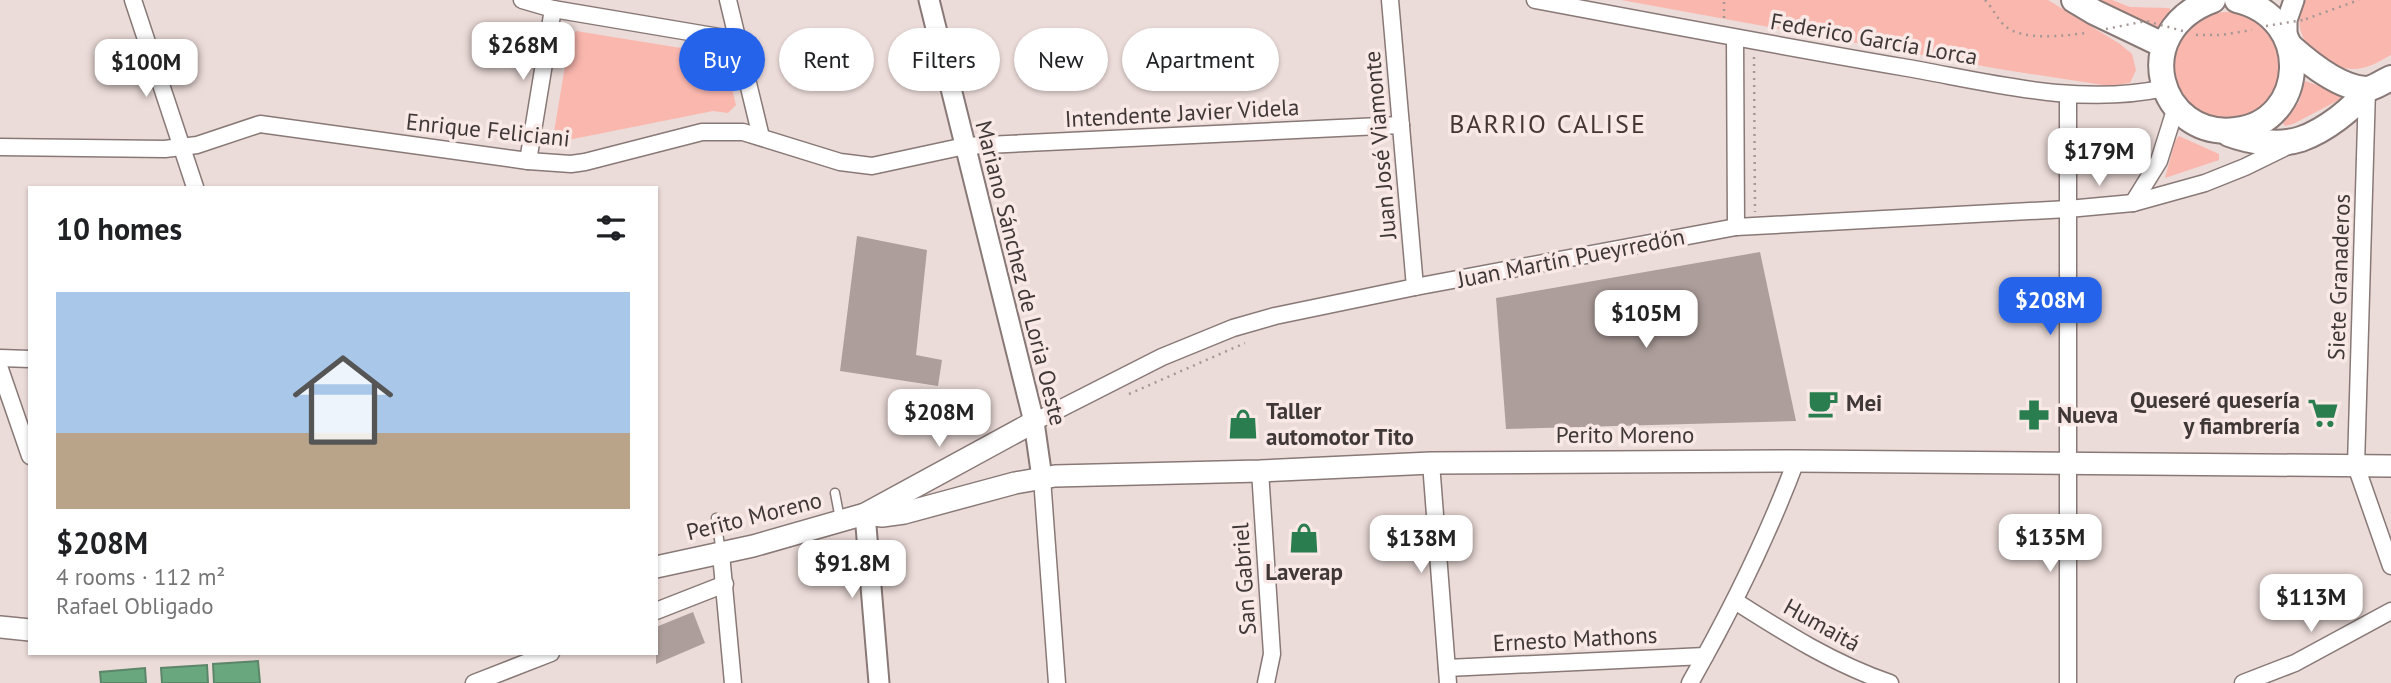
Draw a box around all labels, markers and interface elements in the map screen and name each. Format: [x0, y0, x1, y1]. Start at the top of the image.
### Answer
street label: Federico García Lorca [1768, 6, 1980, 71]
pin: $268M [474, 22, 572, 82]
chip: Buy [679, 28, 765, 91]
chip: Rent [779, 28, 874, 91]
chip: Filters [888, 28, 1000, 91]
chip: New [1014, 28, 1108, 91]
chip: Apartment [1122, 28, 1279, 91]
text: $268M [488, 30, 558, 59]
pin: $100M [97, 40, 195, 99]
text: $100M [111, 47, 181, 76]
street label: Juan José Viamonte [1357, 50, 1402, 241]
street label: Intendente Javier Videla [1064, 92, 1300, 133]
street label: Enrique Feliciani [405, 106, 571, 153]
district label: BARRIO CALISE [1449, 107, 1647, 140]
street label: Mariano Sánchez de Loria Oeste [970, 117, 1073, 428]
pin: $179M [2050, 128, 2148, 188]
text: $179M [2064, 136, 2134, 165]
street label: Siete Granaderos [2321, 193, 2356, 361]
text: 10 homes [56, 209, 182, 248]
icon: filters [592, 209, 630, 247]
street label: Juan Martín Pueyrredón [1454, 221, 1687, 294]
pin: $208M [2001, 278, 2099, 337]
text: $208M [2015, 285, 2085, 314]
pin: $105M [1597, 290, 1695, 350]
text: $105M [1611, 298, 1681, 327]
icon: home [280, 337, 406, 463]
place label: Queseré quesería y fiambrería [2130, 385, 2300, 440]
cafe icon: Mei [1806, 386, 1840, 420]
place label: Mei [1846, 388, 1882, 417]
pin: $208M [890, 390, 988, 449]
place label: Taller automotor Tito [1266, 396, 1414, 451]
supermarket icon: Queseré quesería y fiambrería [2306, 396, 2340, 430]
text: $208M [904, 397, 974, 426]
pharmacy icon: Nueva [2017, 398, 2051, 432]
place label: Nueva [2057, 400, 2118, 429]
shop icon: Taller automotor Tito [1226, 407, 1260, 441]
street label: Perito Moreno [1556, 420, 1694, 449]
street label: Perito Moreno [683, 485, 825, 546]
pin: $135M [2001, 514, 2099, 574]
pin: $138M [1372, 516, 1470, 575]
shop icon: Laverap [1287, 521, 1321, 555]
street label: San Gabriel [1225, 522, 1262, 636]
text: $135M [2015, 522, 2085, 551]
text: $208M [56, 523, 148, 562]
text: $138M [1386, 523, 1456, 552]
pin: $91.8M [795, 540, 909, 600]
text: $91.8M [814, 548, 890, 577]
place label: Laverap [1265, 557, 1343, 586]
text: 4 rooms · 112 m² [56, 562, 225, 591]
pin: $113M [2262, 574, 2360, 634]
text: $113M [2276, 582, 2346, 611]
text: Rafael Obligado [56, 591, 214, 620]
street label: Humaitá [1779, 592, 1866, 657]
street label: Ernesto Mathons [1492, 620, 1658, 657]

